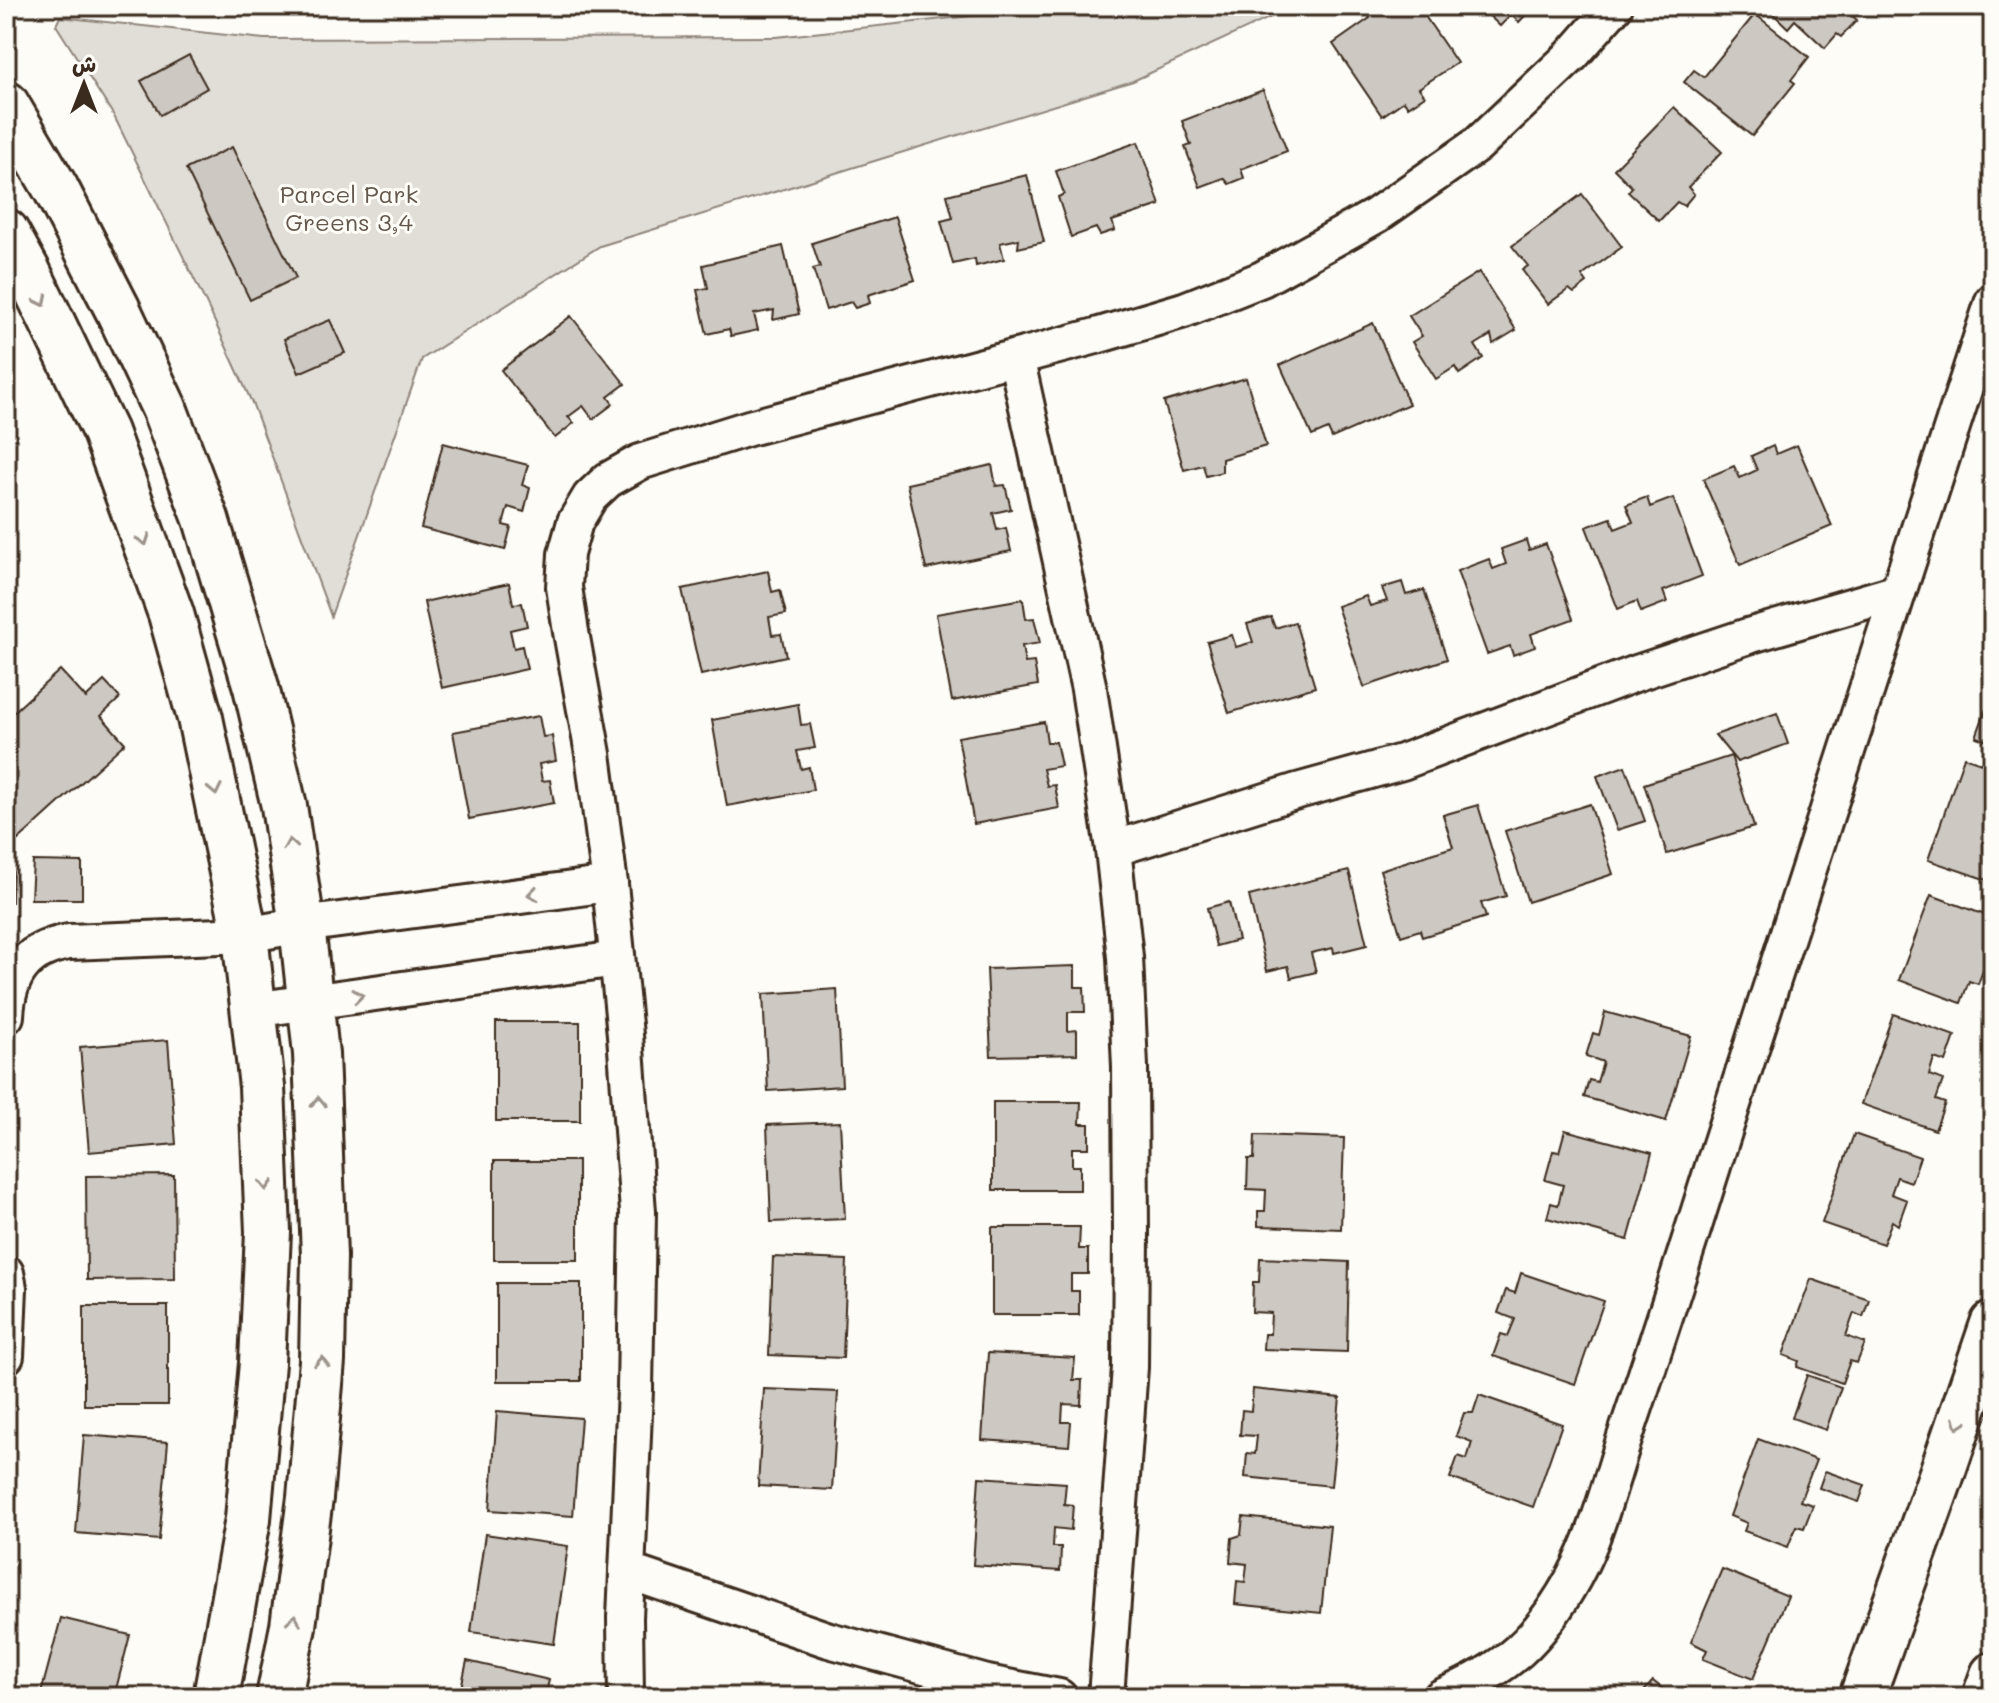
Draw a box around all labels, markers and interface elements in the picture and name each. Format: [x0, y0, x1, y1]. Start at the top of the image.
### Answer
north arrow [44, 44, 124, 124]
text: ش [72, 49, 96, 78]
park label: Parcel Park Greens 3,4 [280, 178, 418, 237]
one-way arrow [32, 293, 48, 307]
one-way arrow [134, 532, 151, 546]
one-way arrow [206, 782, 223, 796]
one-way arrow [282, 837, 299, 851]
one-way arrow [526, 885, 540, 902]
one-way arrow [351, 988, 365, 1005]
one-way arrow [309, 1095, 326, 1108]
one-way arrow [257, 1179, 274, 1192]
one-way arrow [313, 1355, 330, 1368]
one-way arrow [1952, 1416, 1968, 1430]
one-way arrow [285, 1614, 302, 1627]

